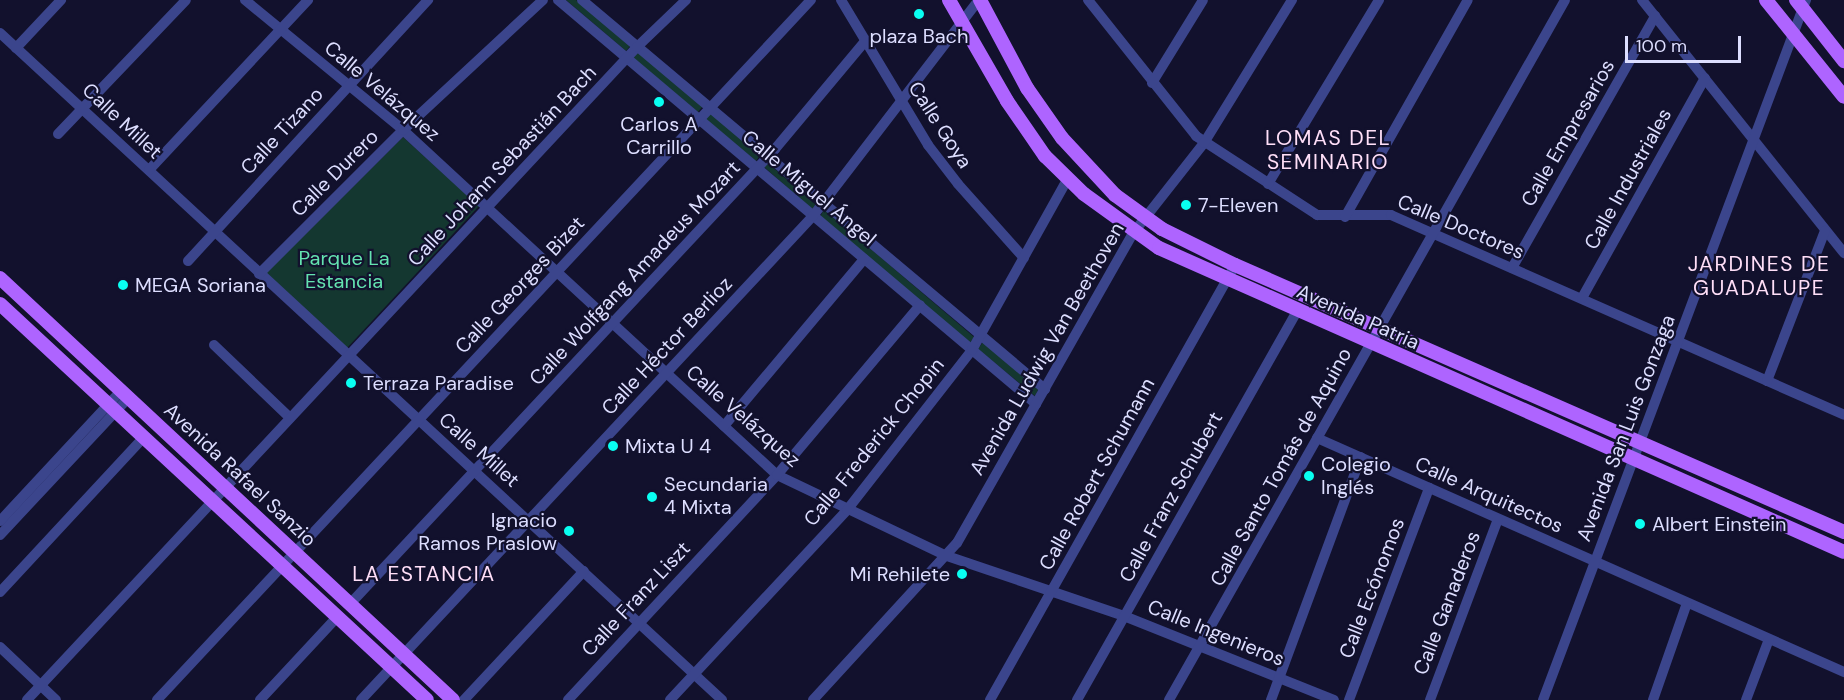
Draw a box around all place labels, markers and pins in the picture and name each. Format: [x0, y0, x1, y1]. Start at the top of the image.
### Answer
marker: plaza Bach [912, 7, 926, 21]
place label: plaza Bach [869, 24, 969, 48]
marker: Carlos A Carrillo [652, 95, 666, 109]
place label: Carlos A Carrillo [620, 112, 698, 159]
place label: 7-Eleven [1198, 193, 1278, 217]
marker: 7-Eleven [1179, 198, 1193, 212]
place label: MEGA Soriana [135, 273, 266, 297]
marker: MEGA Soriana [116, 278, 130, 292]
place label: Terraza Paradise [363, 371, 514, 395]
marker: Terraza Paradise [344, 376, 358, 390]
place label: Mixta U 4 [625, 434, 711, 458]
marker: Mixta U 4 [606, 439, 620, 453]
place label: Colegio Inglés [1321, 452, 1391, 499]
marker: Colegio Inglés [1302, 469, 1316, 483]
place label: Secundaria 4 Mixta [664, 473, 768, 520]
marker: Secundaria 4 Mixta [645, 490, 659, 504]
place label: Ignacio Ramos Praslow [418, 508, 557, 555]
place label: Albert Einstein [1652, 512, 1787, 536]
marker: Albert Einstein [1633, 517, 1647, 531]
marker: Ignacio Ramos Praslow [562, 524, 576, 538]
place label: Mi Rehilete [850, 562, 950, 586]
marker: Mi Rehilete [955, 567, 969, 581]

